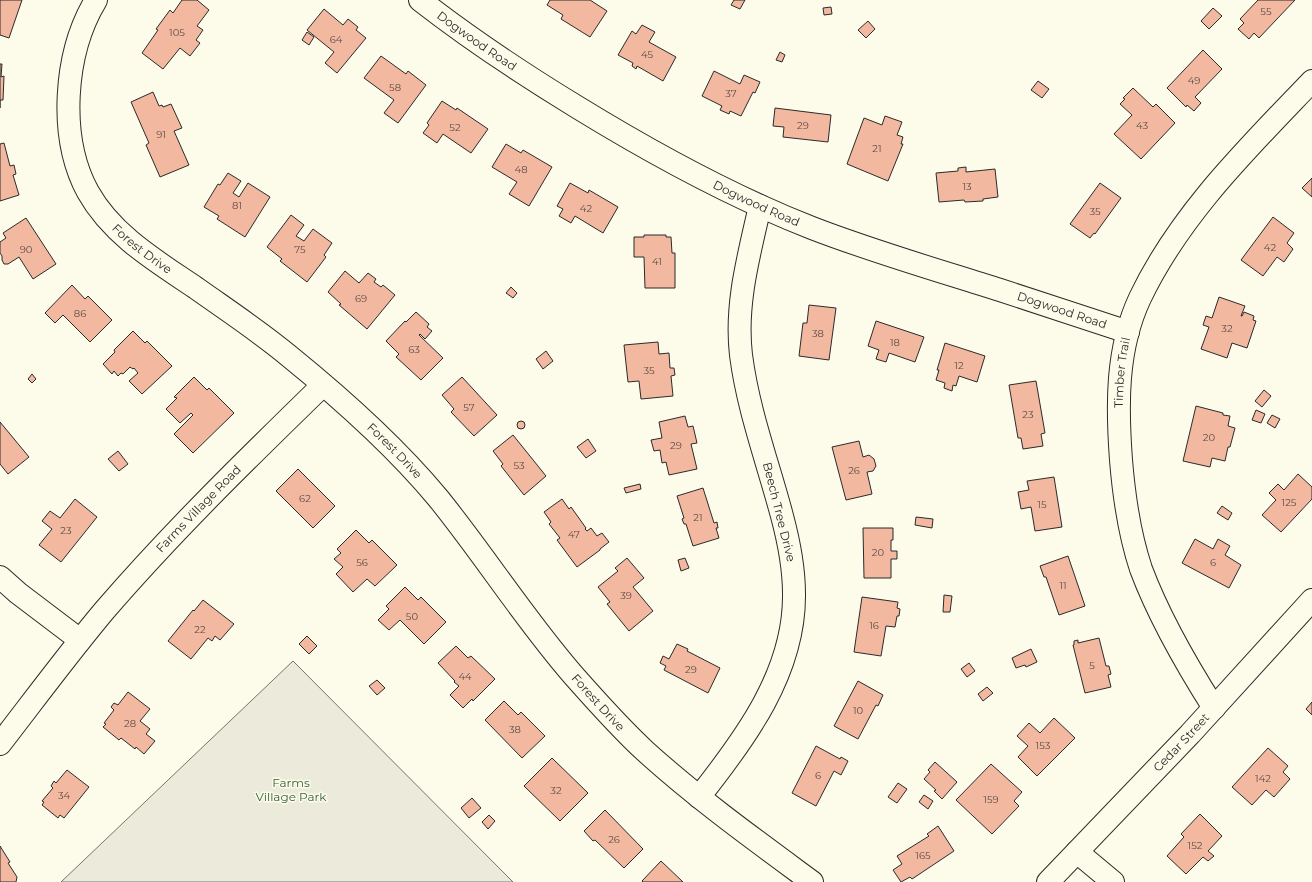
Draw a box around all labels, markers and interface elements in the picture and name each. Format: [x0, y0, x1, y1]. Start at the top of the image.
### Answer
house number: 55 [1260, 5, 1272, 18]
street label: Dogwood Road [434, 8, 520, 74]
house number: 105 [169, 26, 185, 39]
house number: 64 [330, 33, 343, 46]
house number: 45 [641, 48, 653, 61]
house number: 49 [1188, 74, 1200, 87]
house number: 58 [389, 81, 401, 94]
house number: 37 [725, 87, 737, 100]
house number: 29 [797, 119, 809, 132]
house number: 43 [1136, 119, 1148, 132]
house number: 52 [449, 121, 461, 134]
house number: 91 [156, 128, 166, 141]
house number: 21 [872, 142, 882, 155]
house number: 48 [514, 163, 528, 176]
street label: Dogwood Road [711, 177, 802, 229]
house number: 13 [962, 180, 972, 193]
house number: 81 [232, 199, 242, 212]
house number: 42 [580, 202, 592, 215]
house number: 35 [1089, 205, 1101, 218]
street label: Forest Drive [109, 221, 175, 277]
house number: 42 [1264, 241, 1276, 254]
house number: 90 [20, 243, 33, 256]
house number: 75 [294, 243, 306, 256]
house number: 41 [652, 255, 662, 268]
street label: Dogwood Road [1015, 288, 1109, 332]
house number: 69 [355, 292, 367, 305]
house number: 86 [74, 307, 86, 320]
house number: 32 [1221, 322, 1233, 335]
house number: 38 [812, 327, 824, 340]
house number: 18 [890, 336, 900, 349]
street label: Timber Trail [1111, 336, 1133, 408]
house number: 63 [408, 343, 420, 356]
house number: 12 [954, 359, 964, 372]
house number: 35 [643, 364, 655, 377]
house number: 57 [463, 401, 475, 414]
house number: 23 [1022, 408, 1034, 421]
street label: Forest Drive [364, 419, 426, 482]
house number: 20 [1203, 431, 1216, 444]
house number: 29 [670, 439, 682, 452]
house number: 53 [513, 459, 525, 472]
street label: Beech Tree Drive [760, 461, 799, 563]
street label: Farms Village Road [152, 462, 244, 555]
house number: 26 [848, 464, 860, 477]
house number: 62 [299, 492, 311, 505]
house number: 125 [1282, 496, 1297, 509]
house number: 15 [1037, 498, 1047, 511]
house number: 21 [693, 511, 703, 524]
house number: 23 [60, 524, 72, 537]
house number: 47 [568, 528, 580, 541]
house number: 20 [872, 546, 885, 559]
house number: 56 [356, 556, 368, 569]
house number: 6 [1210, 556, 1216, 569]
house number: 11 [1059, 579, 1067, 592]
house number: 39 [620, 589, 632, 602]
house number: 50 [406, 610, 419, 623]
house number: 16 [869, 619, 879, 632]
house number: 22 [194, 623, 206, 636]
house number: 5 [1089, 659, 1095, 672]
house number: 29 [685, 663, 697, 676]
house number: 44 [458, 670, 472, 683]
street label: Forest Drive [569, 670, 628, 734]
house number: 10 [853, 704, 863, 717]
street label: Cedar Street [1150, 710, 1212, 775]
house number: 28 [124, 717, 136, 730]
house number: 38 [509, 723, 521, 736]
house number: 153 [1036, 739, 1051, 752]
house number: 6 [815, 769, 821, 782]
house number: 142 [1255, 772, 1271, 785]
park label: Farms Village Park [256, 775, 327, 804]
house number: 32 [550, 784, 562, 797]
house number: 34 [58, 789, 71, 802]
house number: 159 [983, 793, 999, 806]
house number: 26 [608, 833, 620, 846]
house number: 152 [1188, 839, 1203, 852]
house number: 165 [915, 849, 931, 862]

